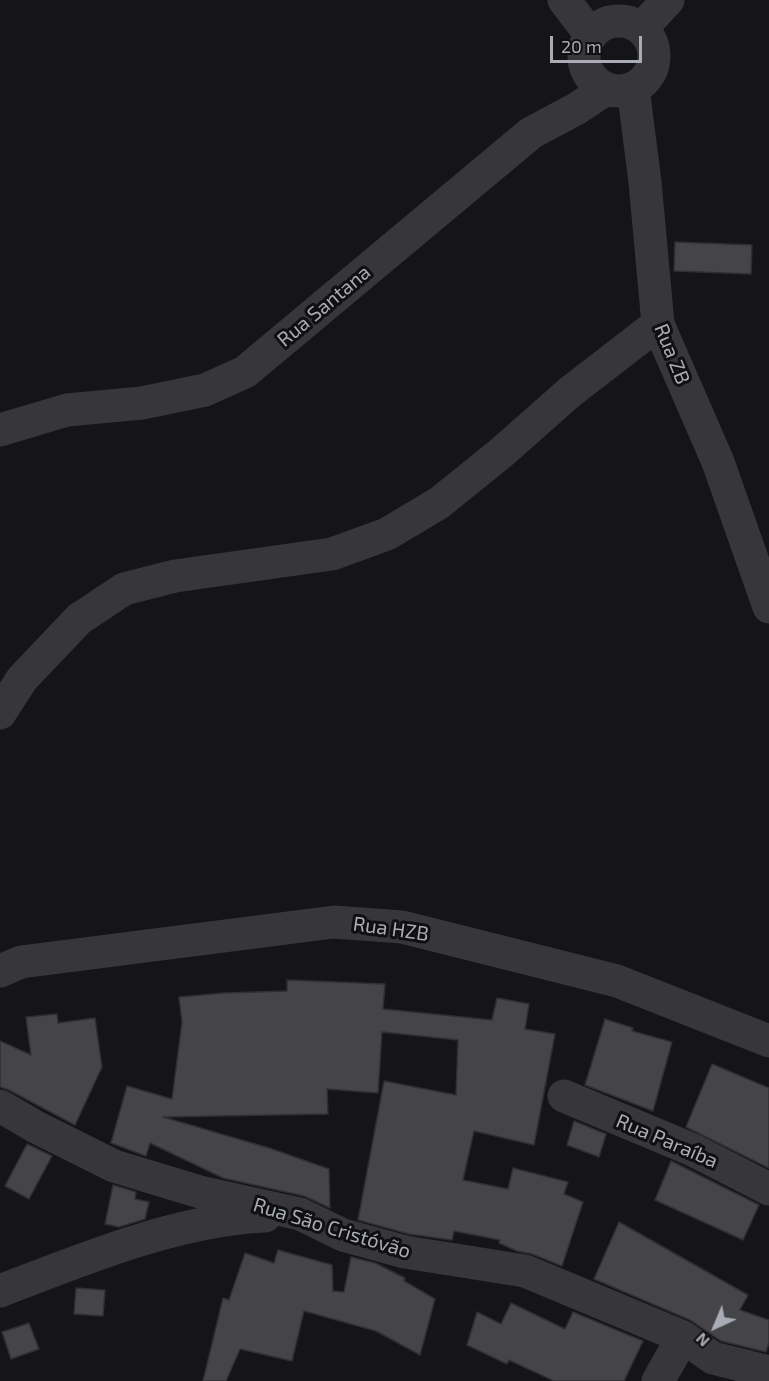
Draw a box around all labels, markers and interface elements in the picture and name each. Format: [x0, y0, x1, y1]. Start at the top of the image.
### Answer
scale bar [553, 24, 644, 62]
text: 20 m [561, 35, 602, 57]
street label: Rua Santana [273, 260, 375, 352]
street label: Rua ZB [649, 320, 695, 388]
street label: Rua HZB [352, 912, 430, 946]
street label: Rua Paraíba [612, 1109, 722, 1173]
street label: Rua São Cristóvão [250, 1193, 414, 1263]
north arrow [685, 1297, 745, 1357]
text: N [691, 1329, 713, 1351]

